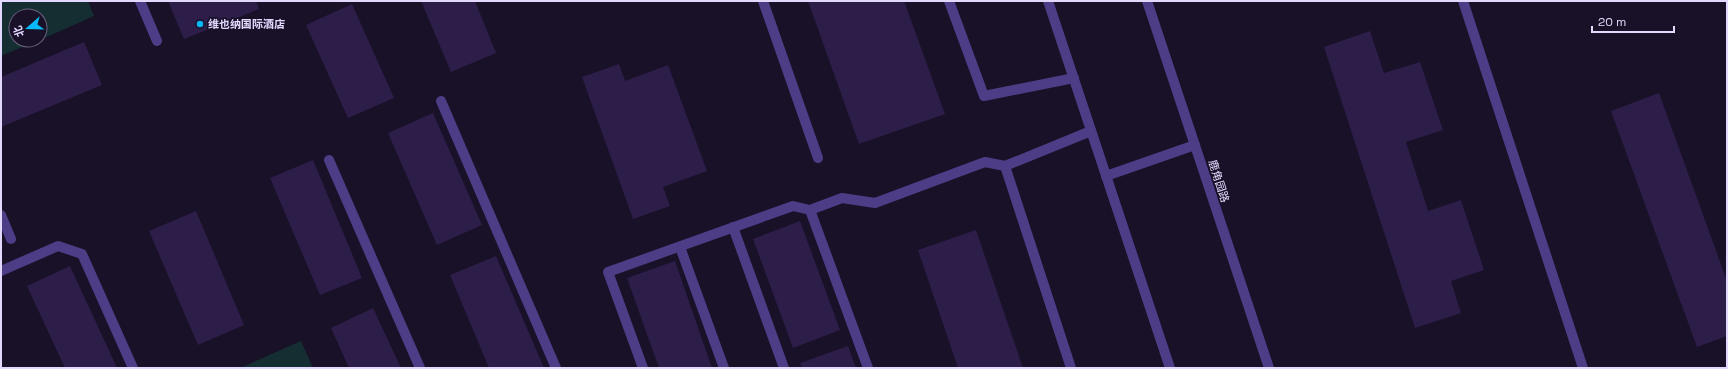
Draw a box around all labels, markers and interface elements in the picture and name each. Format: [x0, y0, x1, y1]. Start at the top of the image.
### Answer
north arrow [8, 8, 48, 48]
scale bar [1592, 8, 1674, 34]
text: 20 m [1598, 14, 1626, 30]
place label: 维也纳国际酒店 [208, 17, 285, 31]
marker: 维也纳国际酒店 [195, 19, 205, 29]
text: 北 [10, 24, 27, 39]
street label: 鹿角园路 [1206, 158, 1232, 204]

